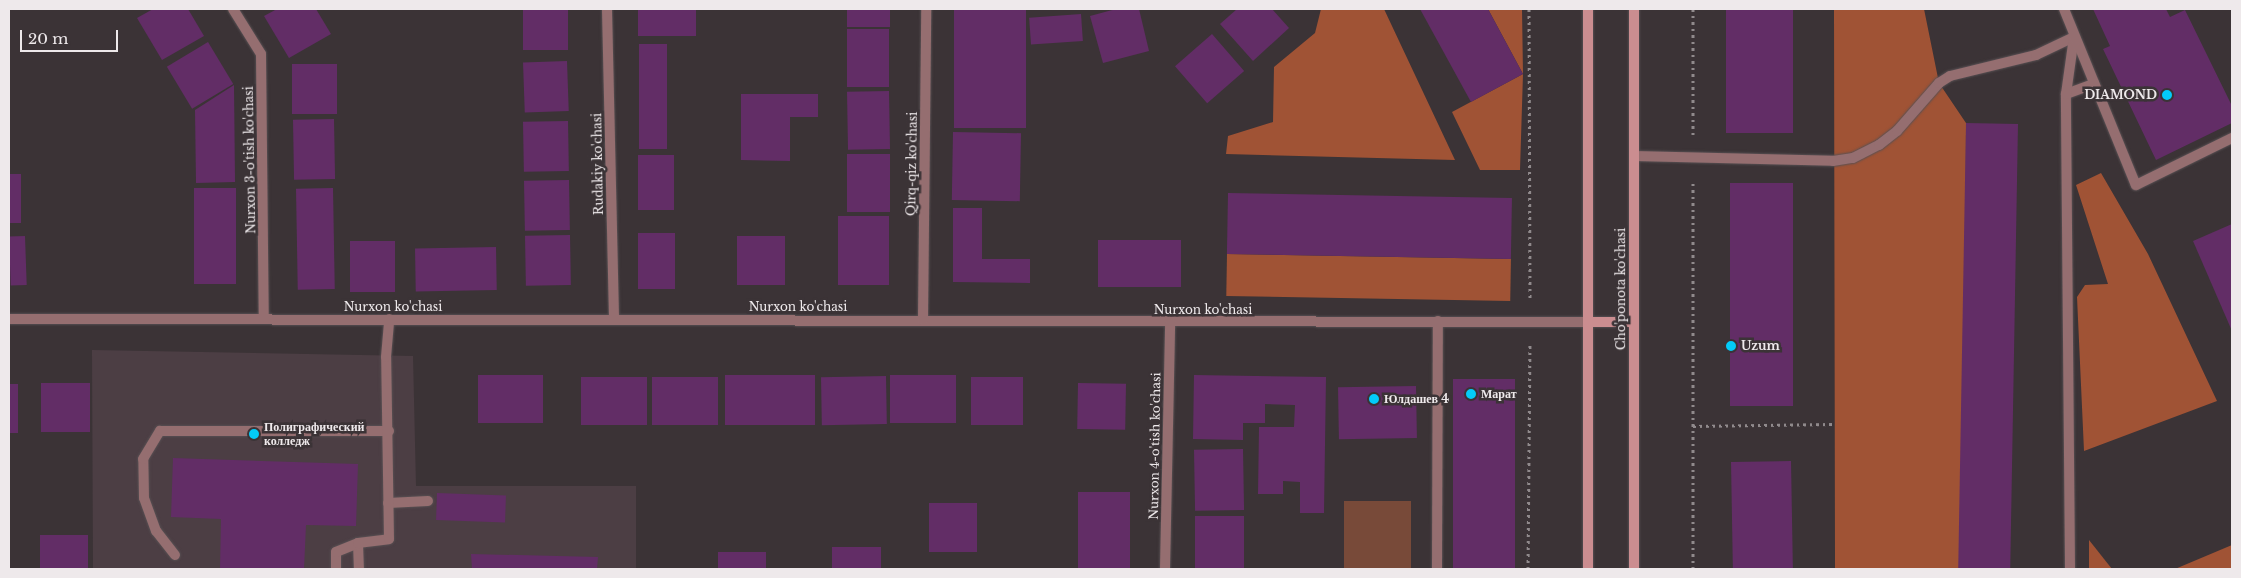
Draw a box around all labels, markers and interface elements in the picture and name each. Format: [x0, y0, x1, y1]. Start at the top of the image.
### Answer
scale bar [22, 20, 120, 52]
text: 20 m [28, 29, 68, 48]
street label: Nurxon 3-o'tish ko'chasi [242, 86, 258, 234]
place label: DIAMOND [2084, 88, 2157, 102]
marker: DIAMOND [2161, 89, 2173, 101]
street label: Qirq-qiz ko'chasi [904, 112, 920, 216]
street label: Rudakiy ko'chasi [590, 113, 606, 215]
street label: Cho'ponota ko'chasi [1614, 228, 1628, 350]
street label: Nurxon ko'chasi [344, 300, 442, 314]
street label: Nurxon ko'chasi [749, 300, 847, 314]
street label: Nurxon ko'chasi [1154, 303, 1252, 317]
place label: Uzum [1741, 339, 1780, 353]
marker: Uzum [1725, 340, 1737, 352]
street label: Nurxon 4-o'tish ko'chasi [1147, 372, 1163, 520]
place label: Марат [1481, 387, 1517, 401]
marker: Марат [1465, 388, 1477, 400]
place label: Юлдашев 4 [1384, 392, 1449, 406]
marker: Юлдашев 4 [1368, 393, 1380, 405]
place label: Полиграфический колледж [264, 420, 364, 448]
marker: Полиграфический колледж [248, 428, 260, 440]

